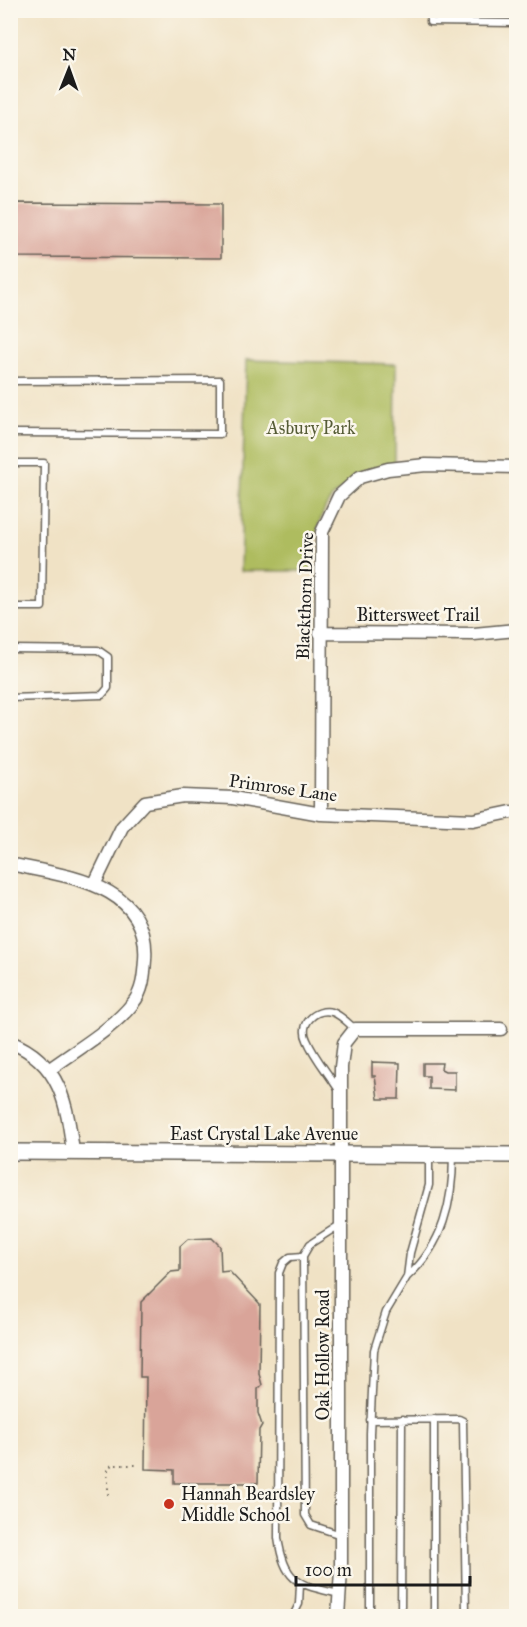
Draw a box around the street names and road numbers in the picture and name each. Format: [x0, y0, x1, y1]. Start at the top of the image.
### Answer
street label: Blackthorn Drive [292, 532, 318, 660]
street label: Bittersweet Trail [356, 604, 480, 626]
street label: Primrose Lane [228, 770, 338, 806]
street label: East Crystal Lake Avenue [170, 1123, 358, 1145]
street label: Oak Hollow Road [312, 1290, 334, 1420]

